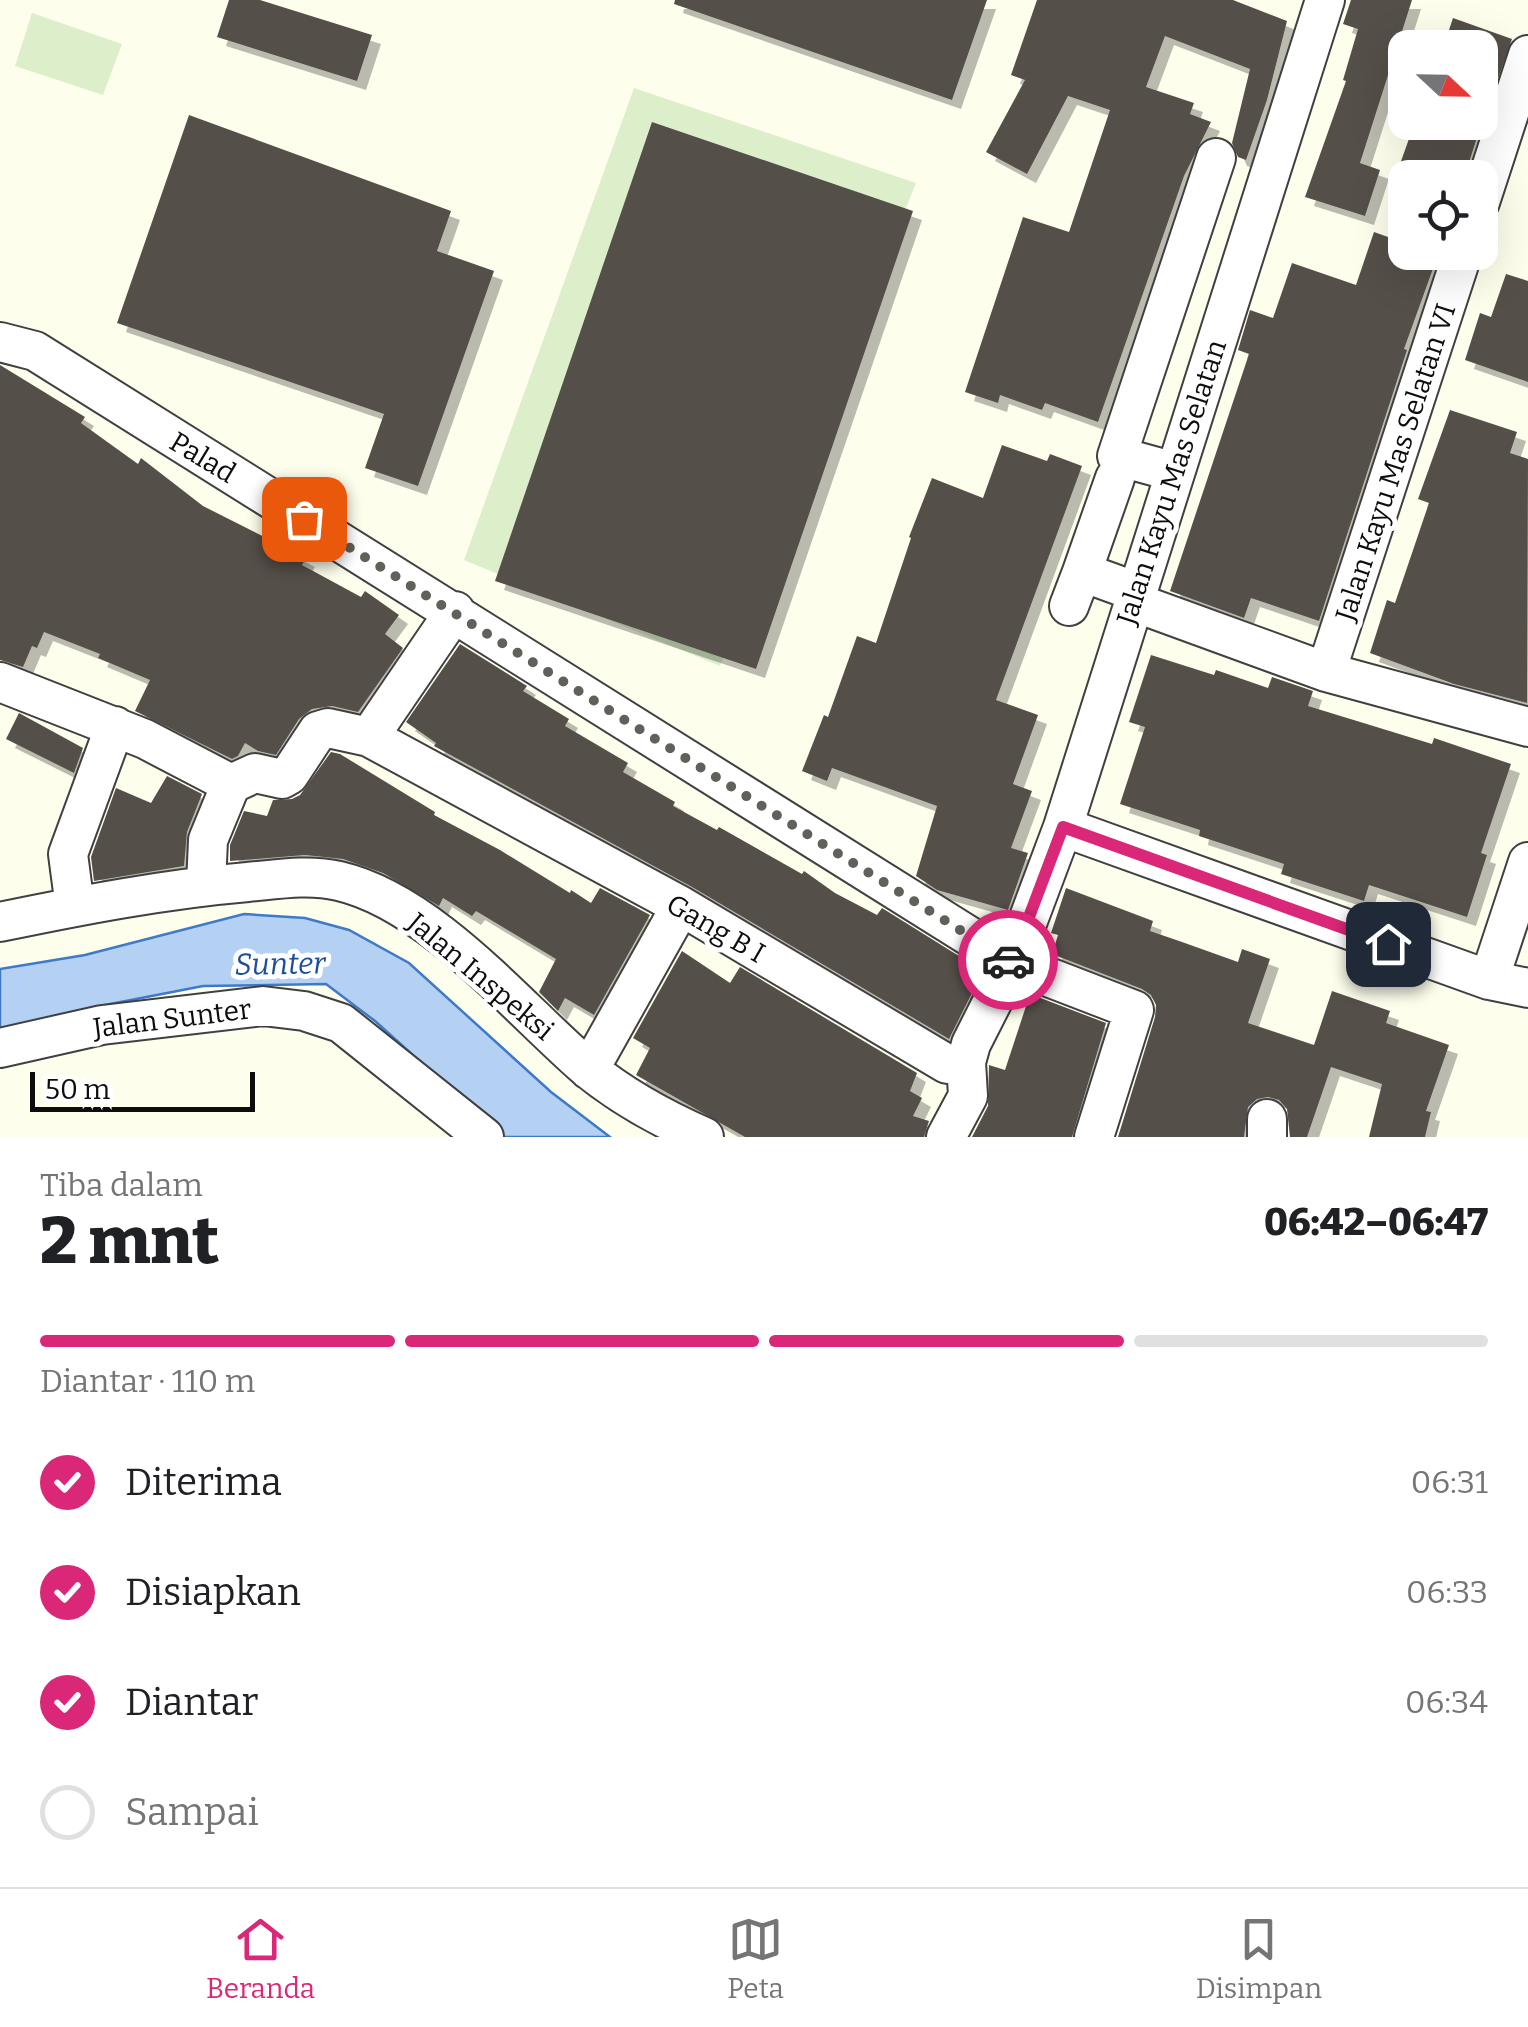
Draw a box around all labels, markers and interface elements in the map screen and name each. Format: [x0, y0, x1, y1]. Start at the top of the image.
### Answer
north arrow [1388, 30, 1498, 140]
map controls [1388, 30, 1498, 270]
button: locate [1388, 160, 1498, 270]
street label: Jalan Kayu Mas Selatan VI [1328, 299, 1462, 626]
street label: Jalan Kayu Mas Selatan [1109, 335, 1233, 630]
street label: Palad [164, 425, 242, 490]
pin [262, 477, 347, 562]
icon: bag [277, 492, 332, 547]
street label: Gang B I [661, 887, 771, 970]
pin [1346, 902, 1431, 987]
street label: Jalan Inspeksi [400, 905, 560, 1047]
courier [958, 910, 1058, 1010]
icon: home [1361, 917, 1416, 972]
icon: car [981, 933, 1036, 988]
water label: Sunter [234, 945, 327, 983]
street label: Jalan Sunter [90, 992, 253, 1045]
scale bar [30, 1067, 255, 1112]
text: 50 m [45, 1073, 110, 1106]
text: Tiba dalam [40, 1166, 203, 1204]
text: 06:42–06:47 [1264, 1199, 1488, 1245]
text: 2 mnt [40, 1202, 219, 1280]
text: Diantar · 110 m [40, 1362, 255, 1400]
icon: check [40, 1455, 95, 1510]
text: Diterima [125, 1459, 282, 1505]
text: 06:31 [1411, 1463, 1488, 1501]
icon: check [40, 1565, 95, 1620]
text: Disiapkan [125, 1569, 301, 1615]
text: 06:33 [1406, 1573, 1488, 1611]
icon: check [40, 1675, 95, 1730]
text: Diantar [125, 1679, 258, 1725]
text: 06:34 [1405, 1683, 1488, 1721]
text: Sampai [125, 1789, 259, 1835]
tab: Beranda [206, 1912, 315, 2005]
tab: Peta [727, 1912, 784, 2005]
tab: Disimpan [1196, 1912, 1322, 2005]

